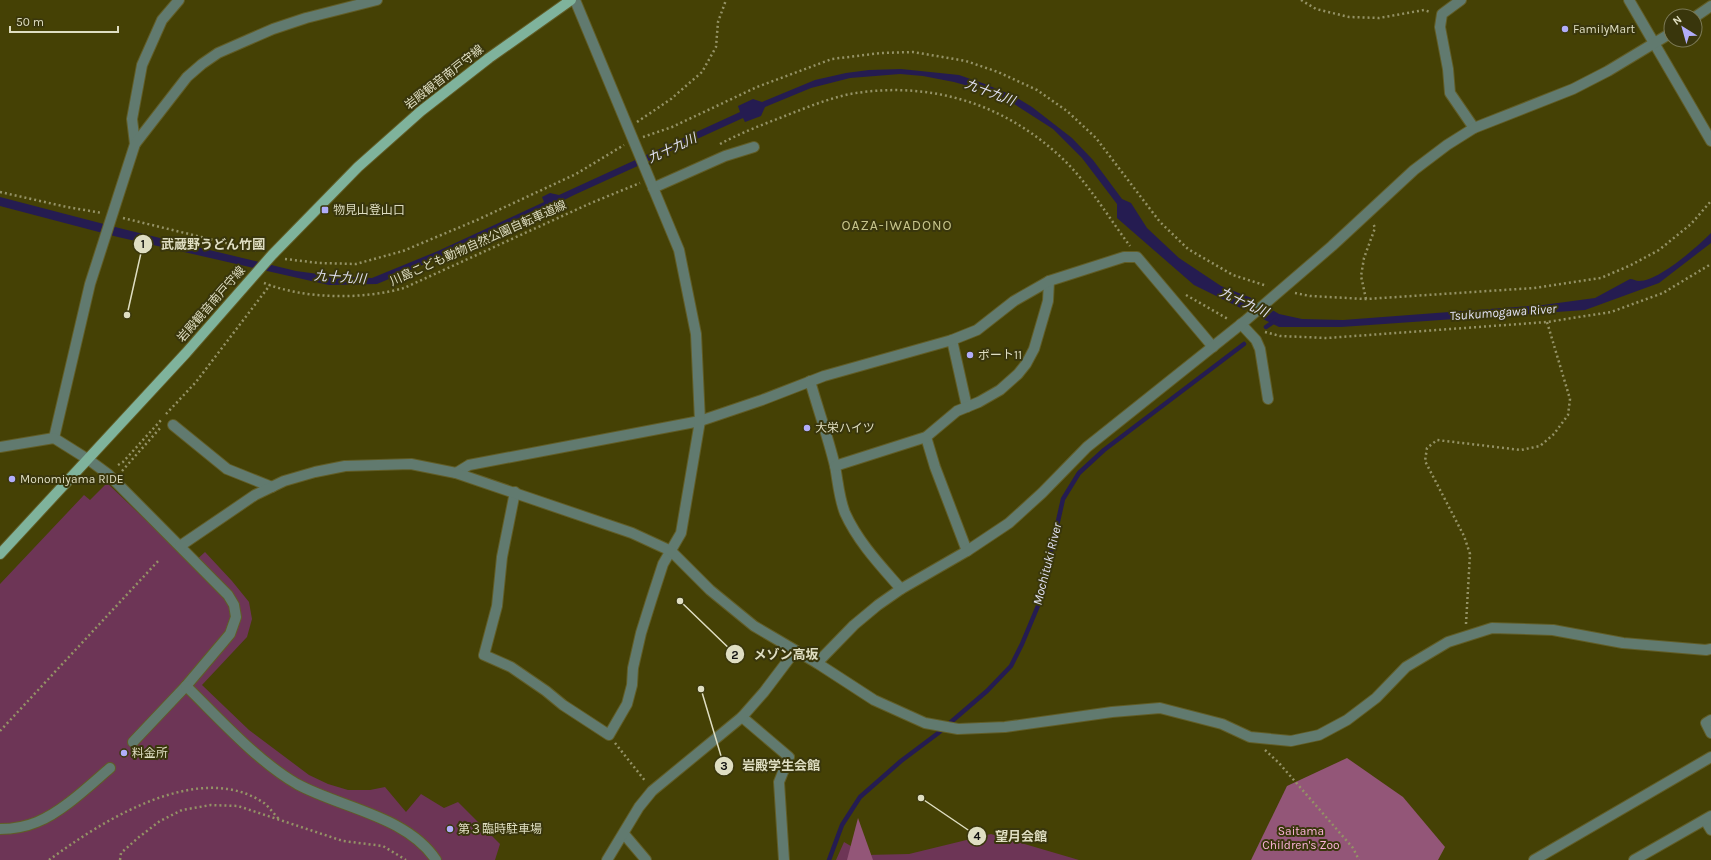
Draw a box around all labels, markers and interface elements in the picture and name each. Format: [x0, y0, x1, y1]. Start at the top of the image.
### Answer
scale bar [10, 8, 118, 34]
north arrow [1663, 8, 1703, 48]
text: N [1670, 13, 1684, 28]
text: 50 m [16, 15, 44, 29]
place label: FamilyMart [1573, 22, 1635, 36]
marker: FamilyMart [1560, 24, 1570, 34]
street label: 岩殿観音南戸守線 [402, 42, 486, 112]
water label: 九十九川 [963, 76, 1019, 109]
water label: 九十九川 [645, 129, 701, 166]
street label: 川島こども動物自然公園自転車道線 [387, 198, 569, 288]
place label: 物見山登山口 [333, 203, 405, 217]
marker: 物見山登山口 [320, 205, 330, 215]
district label: OAZA-IWADONO [841, 217, 953, 234]
callout: 武蔵野うどん竹國 [133, 232, 273, 257]
text: 1 [141, 237, 145, 251]
text: 武蔵野うどん竹國 [161, 237, 265, 252]
street label: 岩殿観音南戸守線 [174, 263, 248, 345]
water label: 九十九川 [314, 268, 368, 286]
water label: 九十九川 [1217, 284, 1273, 321]
water label: Tsukumogawa River [1449, 301, 1557, 323]
place label: ポート11 [978, 348, 1022, 362]
marker: ポート11 [965, 350, 975, 360]
place label: 大栄ハイツ [815, 421, 875, 435]
marker: 大栄ハイツ [802, 423, 812, 433]
place label: Monomiyama RIDE [20, 472, 124, 486]
marker: Monomiyama RIDE [7, 474, 17, 484]
water label: Mochituki River [1030, 521, 1065, 607]
callout: メゾン高坂 [725, 642, 826, 667]
text: メゾン高坂 [753, 647, 819, 662]
text: 2 [731, 648, 739, 662]
place label: 料金所 [132, 746, 168, 760]
marker: 料金所 [119, 748, 129, 758]
callout: 岩殿学生会館 [714, 753, 828, 778]
text: 岩殿学生会館 [742, 758, 820, 773]
text: 3 [720, 759, 728, 773]
place label: 第３臨時駐車場 [458, 822, 542, 836]
marker: 第３臨時駐車場 [445, 824, 455, 834]
callout: 望月会館 [967, 824, 1055, 849]
park label: Saitama Children's Zoo [1262, 824, 1340, 852]
text: 4 [973, 829, 981, 843]
text: 望月会館 [995, 829, 1047, 844]

